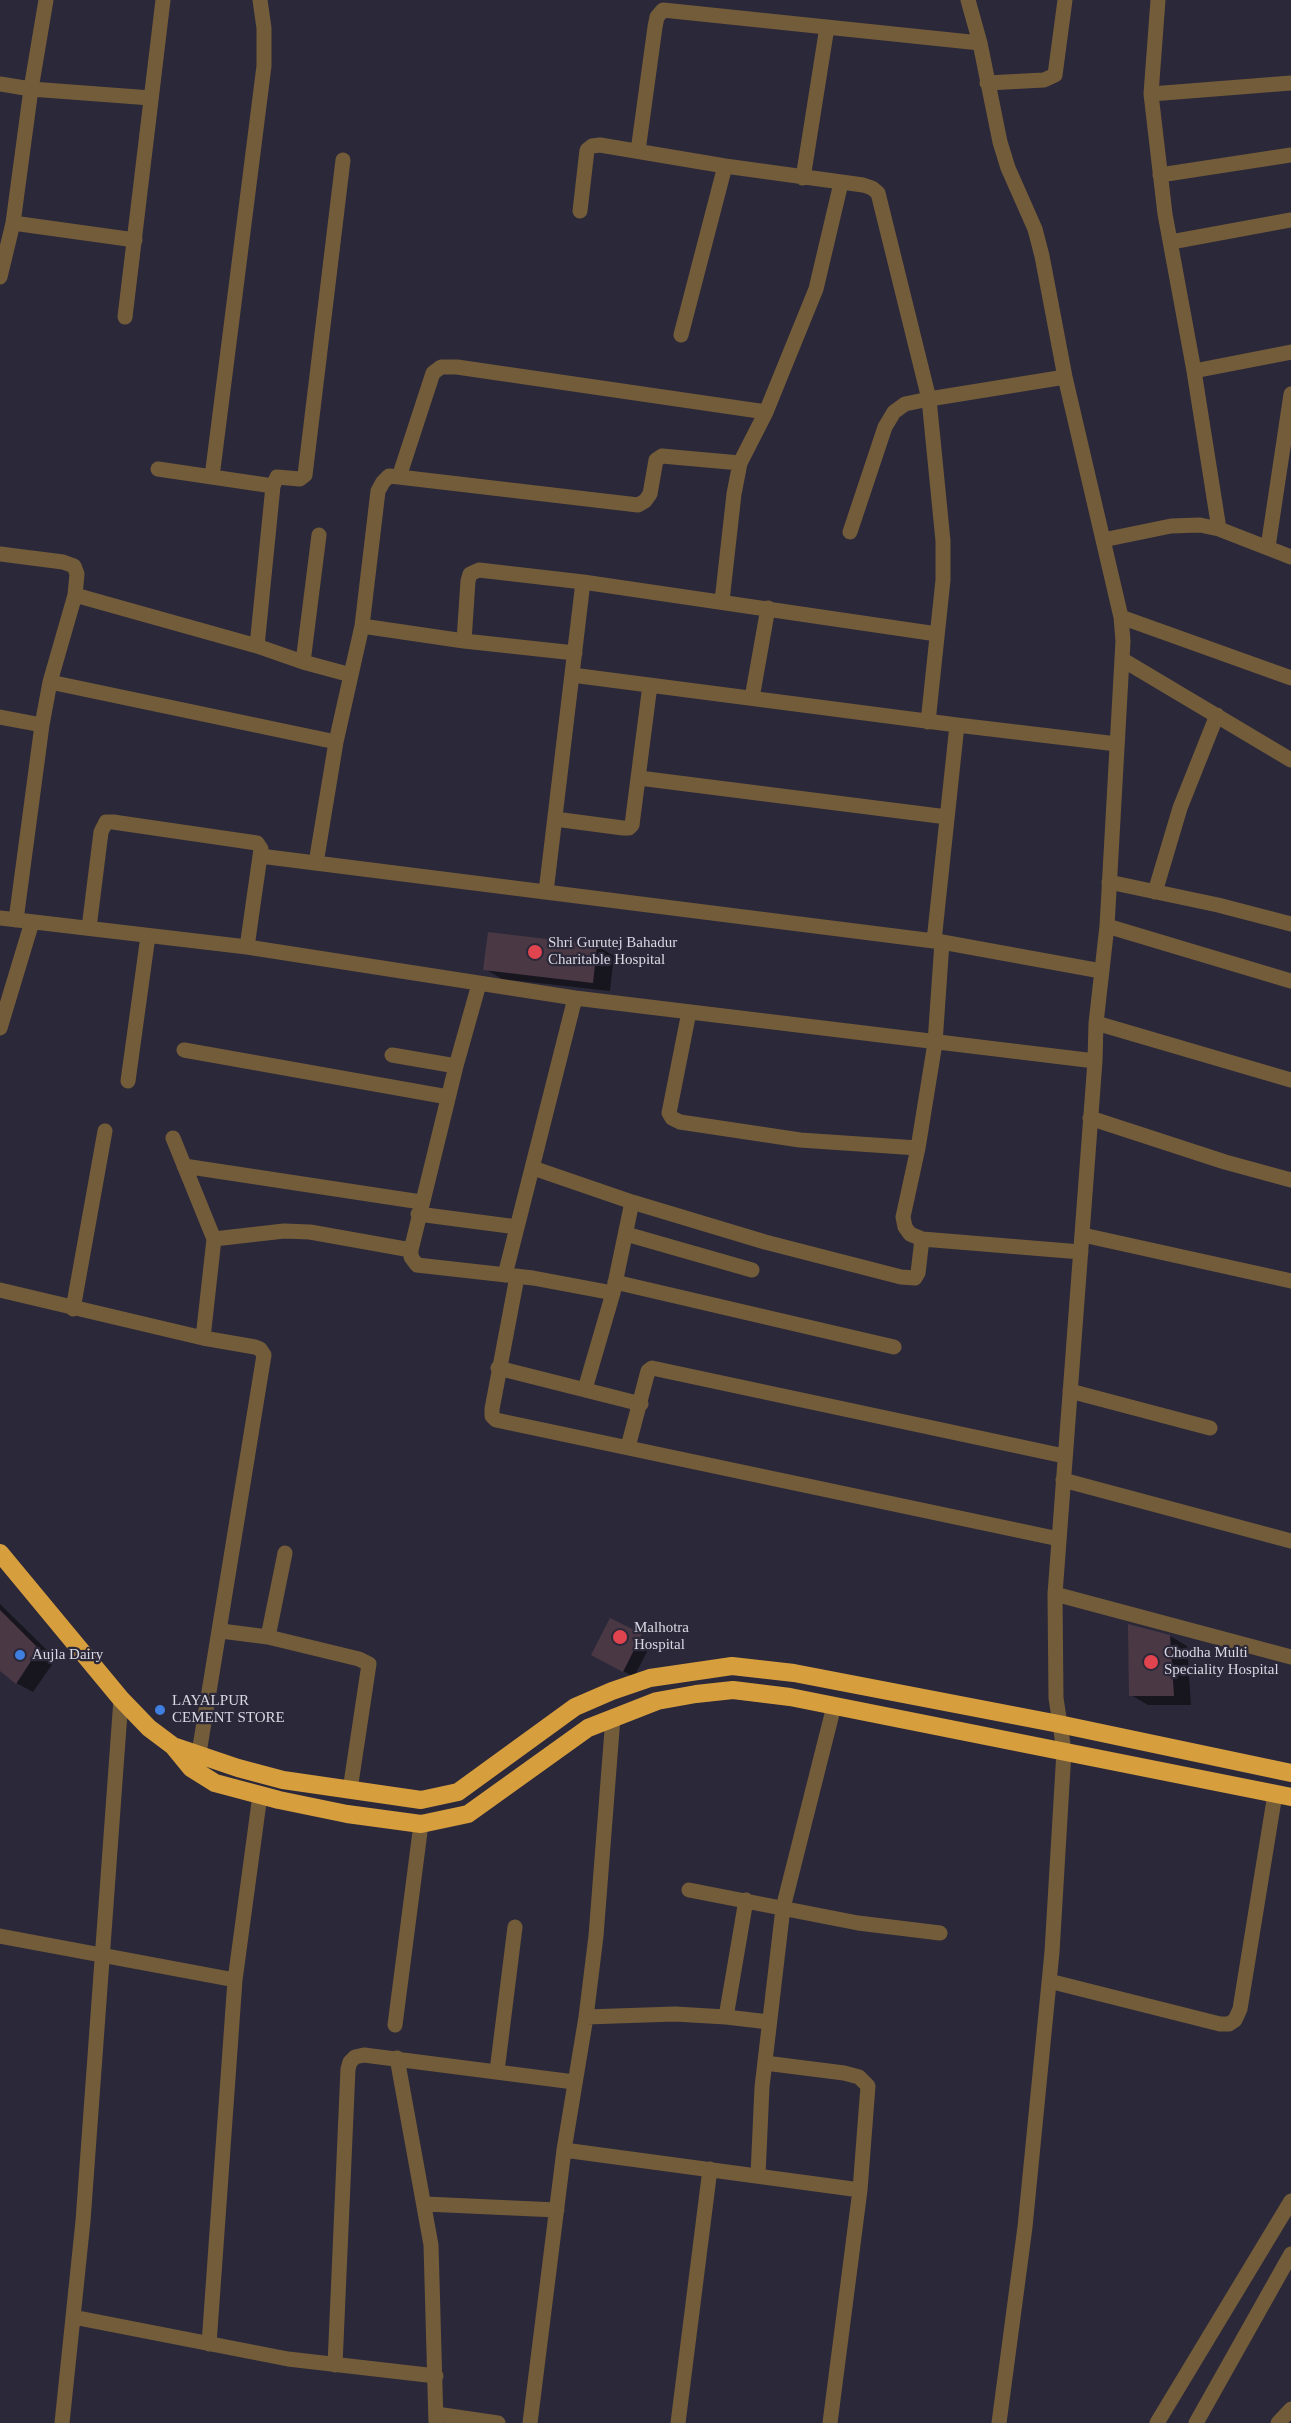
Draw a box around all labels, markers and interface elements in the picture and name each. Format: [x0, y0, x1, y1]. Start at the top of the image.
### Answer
place label: Shri Gurutej Bahadur Charitable Hospital [548, 934, 677, 969]
marker: Shri Gurutej Bahadur Charitable Hospital [526, 943, 544, 961]
place label: Malhotra Hospital [634, 1619, 689, 1654]
marker: Malhotra Hospital [611, 1628, 629, 1646]
place label: Chodha Multi Speciality Hospital [1164, 1644, 1279, 1679]
place label: Aujla Dairy [32, 1646, 103, 1664]
marker: Aujla Dairy [13, 1648, 27, 1662]
marker: Chodha Multi Speciality Hospital [1142, 1653, 1160, 1671]
place label: LAYALPUR CEMENT STORE [172, 1692, 285, 1727]
marker: LAYALPUR CEMENT STORE [153, 1703, 167, 1717]

